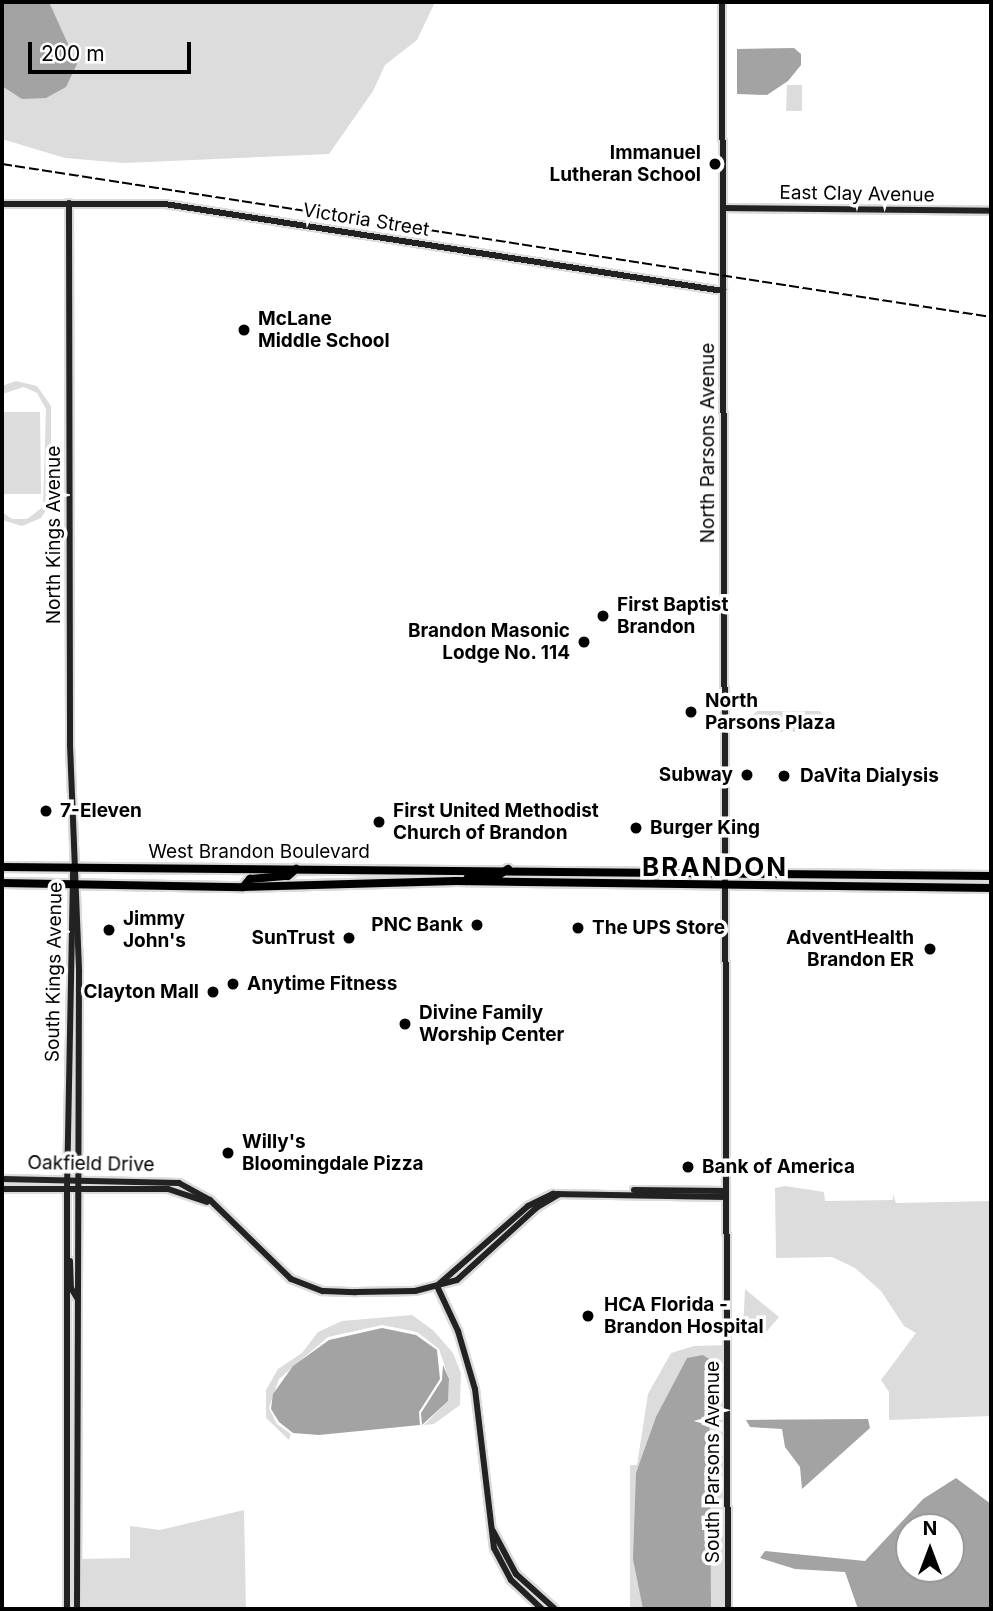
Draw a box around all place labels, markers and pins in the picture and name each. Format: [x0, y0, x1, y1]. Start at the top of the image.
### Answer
place label: Immanuel Lutheran School [550, 142, 701, 186]
marker: Immanuel Lutheran School [707, 156, 723, 172]
place label: McLane Middle School [258, 308, 390, 352]
marker: McLane Middle School [236, 322, 252, 338]
place label: First Baptist Brandon [617, 594, 728, 638]
marker: First Baptist Brandon [595, 608, 611, 624]
place label: Brandon Masonic Lodge No. 114 [408, 620, 570, 664]
marker: Brandon Masonic Lodge No. 114 [576, 634, 592, 650]
place label: North Parsons Plaza [705, 690, 836, 734]
marker: North Parsons Plaza [683, 704, 699, 720]
place label: Subway [659, 764, 733, 786]
place label: DaVita Dialysis [800, 765, 939, 787]
marker: DaVita Dialysis [774, 766, 794, 786]
marker: Subway [739, 767, 755, 783]
place label: 7-Eleven [60, 800, 142, 822]
place label: First United Methodist Church of Brandon [393, 800, 599, 844]
marker: 7-Eleven [38, 803, 54, 819]
marker: First United Methodist Church of Brandon [371, 814, 387, 830]
place label: Burger King [650, 817, 760, 839]
marker: Burger King [628, 820, 644, 836]
place label: Jimmy John's [123, 908, 186, 952]
place label: PNC Bank [371, 914, 463, 936]
marker: PNC Bank [469, 917, 485, 933]
place label: The UPS Store [592, 917, 725, 939]
marker: The UPS Store [570, 920, 586, 936]
marker: Jimmy John's [101, 922, 117, 938]
place label: SunTrust [251, 927, 335, 949]
place label: AdventHealth Brandon ER [786, 927, 914, 971]
marker: SunTrust [341, 930, 357, 946]
marker: AdventHealth Brandon ER [920, 939, 940, 959]
place label: Anytime Fitness [247, 973, 397, 995]
marker: Anytime Fitness [225, 976, 241, 992]
place label: Clayton Mall [84, 981, 199, 1003]
marker: Clayton Mall [205, 984, 221, 1000]
place label: Divine Family Worship Center [419, 1002, 564, 1046]
marker: Divine Family Worship Center [397, 1016, 413, 1032]
place label: Willy's Bloomingdale Pizza [242, 1131, 424, 1175]
marker: Willy's Bloomingdale Pizza [220, 1145, 236, 1161]
place label: Bank of America [702, 1156, 855, 1178]
marker: Bank of America [680, 1159, 696, 1175]
place label: HCA Florida - Brandon Hospital [604, 1294, 764, 1338]
marker: HCA Florida - Brandon Hospital [578, 1306, 598, 1326]

